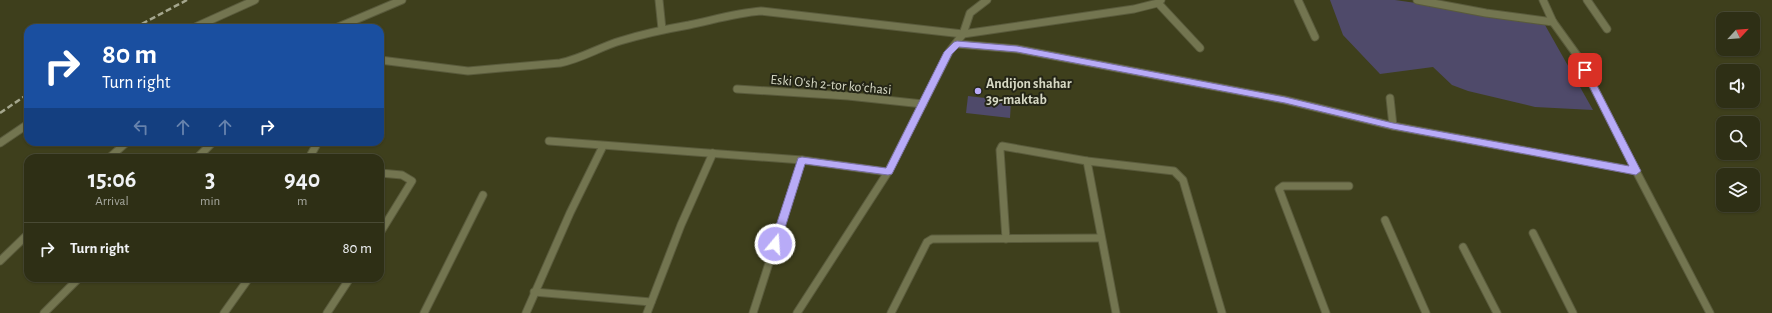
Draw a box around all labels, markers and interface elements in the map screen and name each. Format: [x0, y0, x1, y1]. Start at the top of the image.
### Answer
north arrow [1716, 12, 1760, 56]
map controls [1716, 12, 1760, 212]
icon: right [36, 40, 88, 92]
text: 80 m [102, 41, 157, 69]
pin [1568, 53, 1602, 87]
icon: arrive [1574, 59, 1596, 81]
button: sound [1716, 64, 1760, 108]
street label: Eski Oʻsh 2-tor koʻchasi [770, 73, 892, 97]
text: Turn right [102, 74, 171, 92]
place label: Andijon shahar 39-maktab [986, 77, 1072, 107]
marker: Andijon shahar 39-maktab [973, 86, 983, 96]
icon: left [130, 116, 152, 138]
icon: ahead [172, 116, 194, 138]
icon: ahead [214, 116, 236, 138]
icon: right [256, 116, 278, 138]
button: search [1716, 116, 1760, 160]
text: 15:06 [88, 168, 136, 192]
text: 3 [205, 168, 215, 192]
text: 940 [284, 168, 320, 192]
button: layers [1716, 168, 1760, 212]
text: Arrival [95, 195, 129, 208]
text: min [200, 195, 220, 208]
text: m [297, 195, 307, 208]
position arrow [754, 223, 796, 265]
icon: right [36, 238, 58, 260]
text: Turn right [70, 241, 129, 256]
text: 80 m [342, 241, 372, 256]

